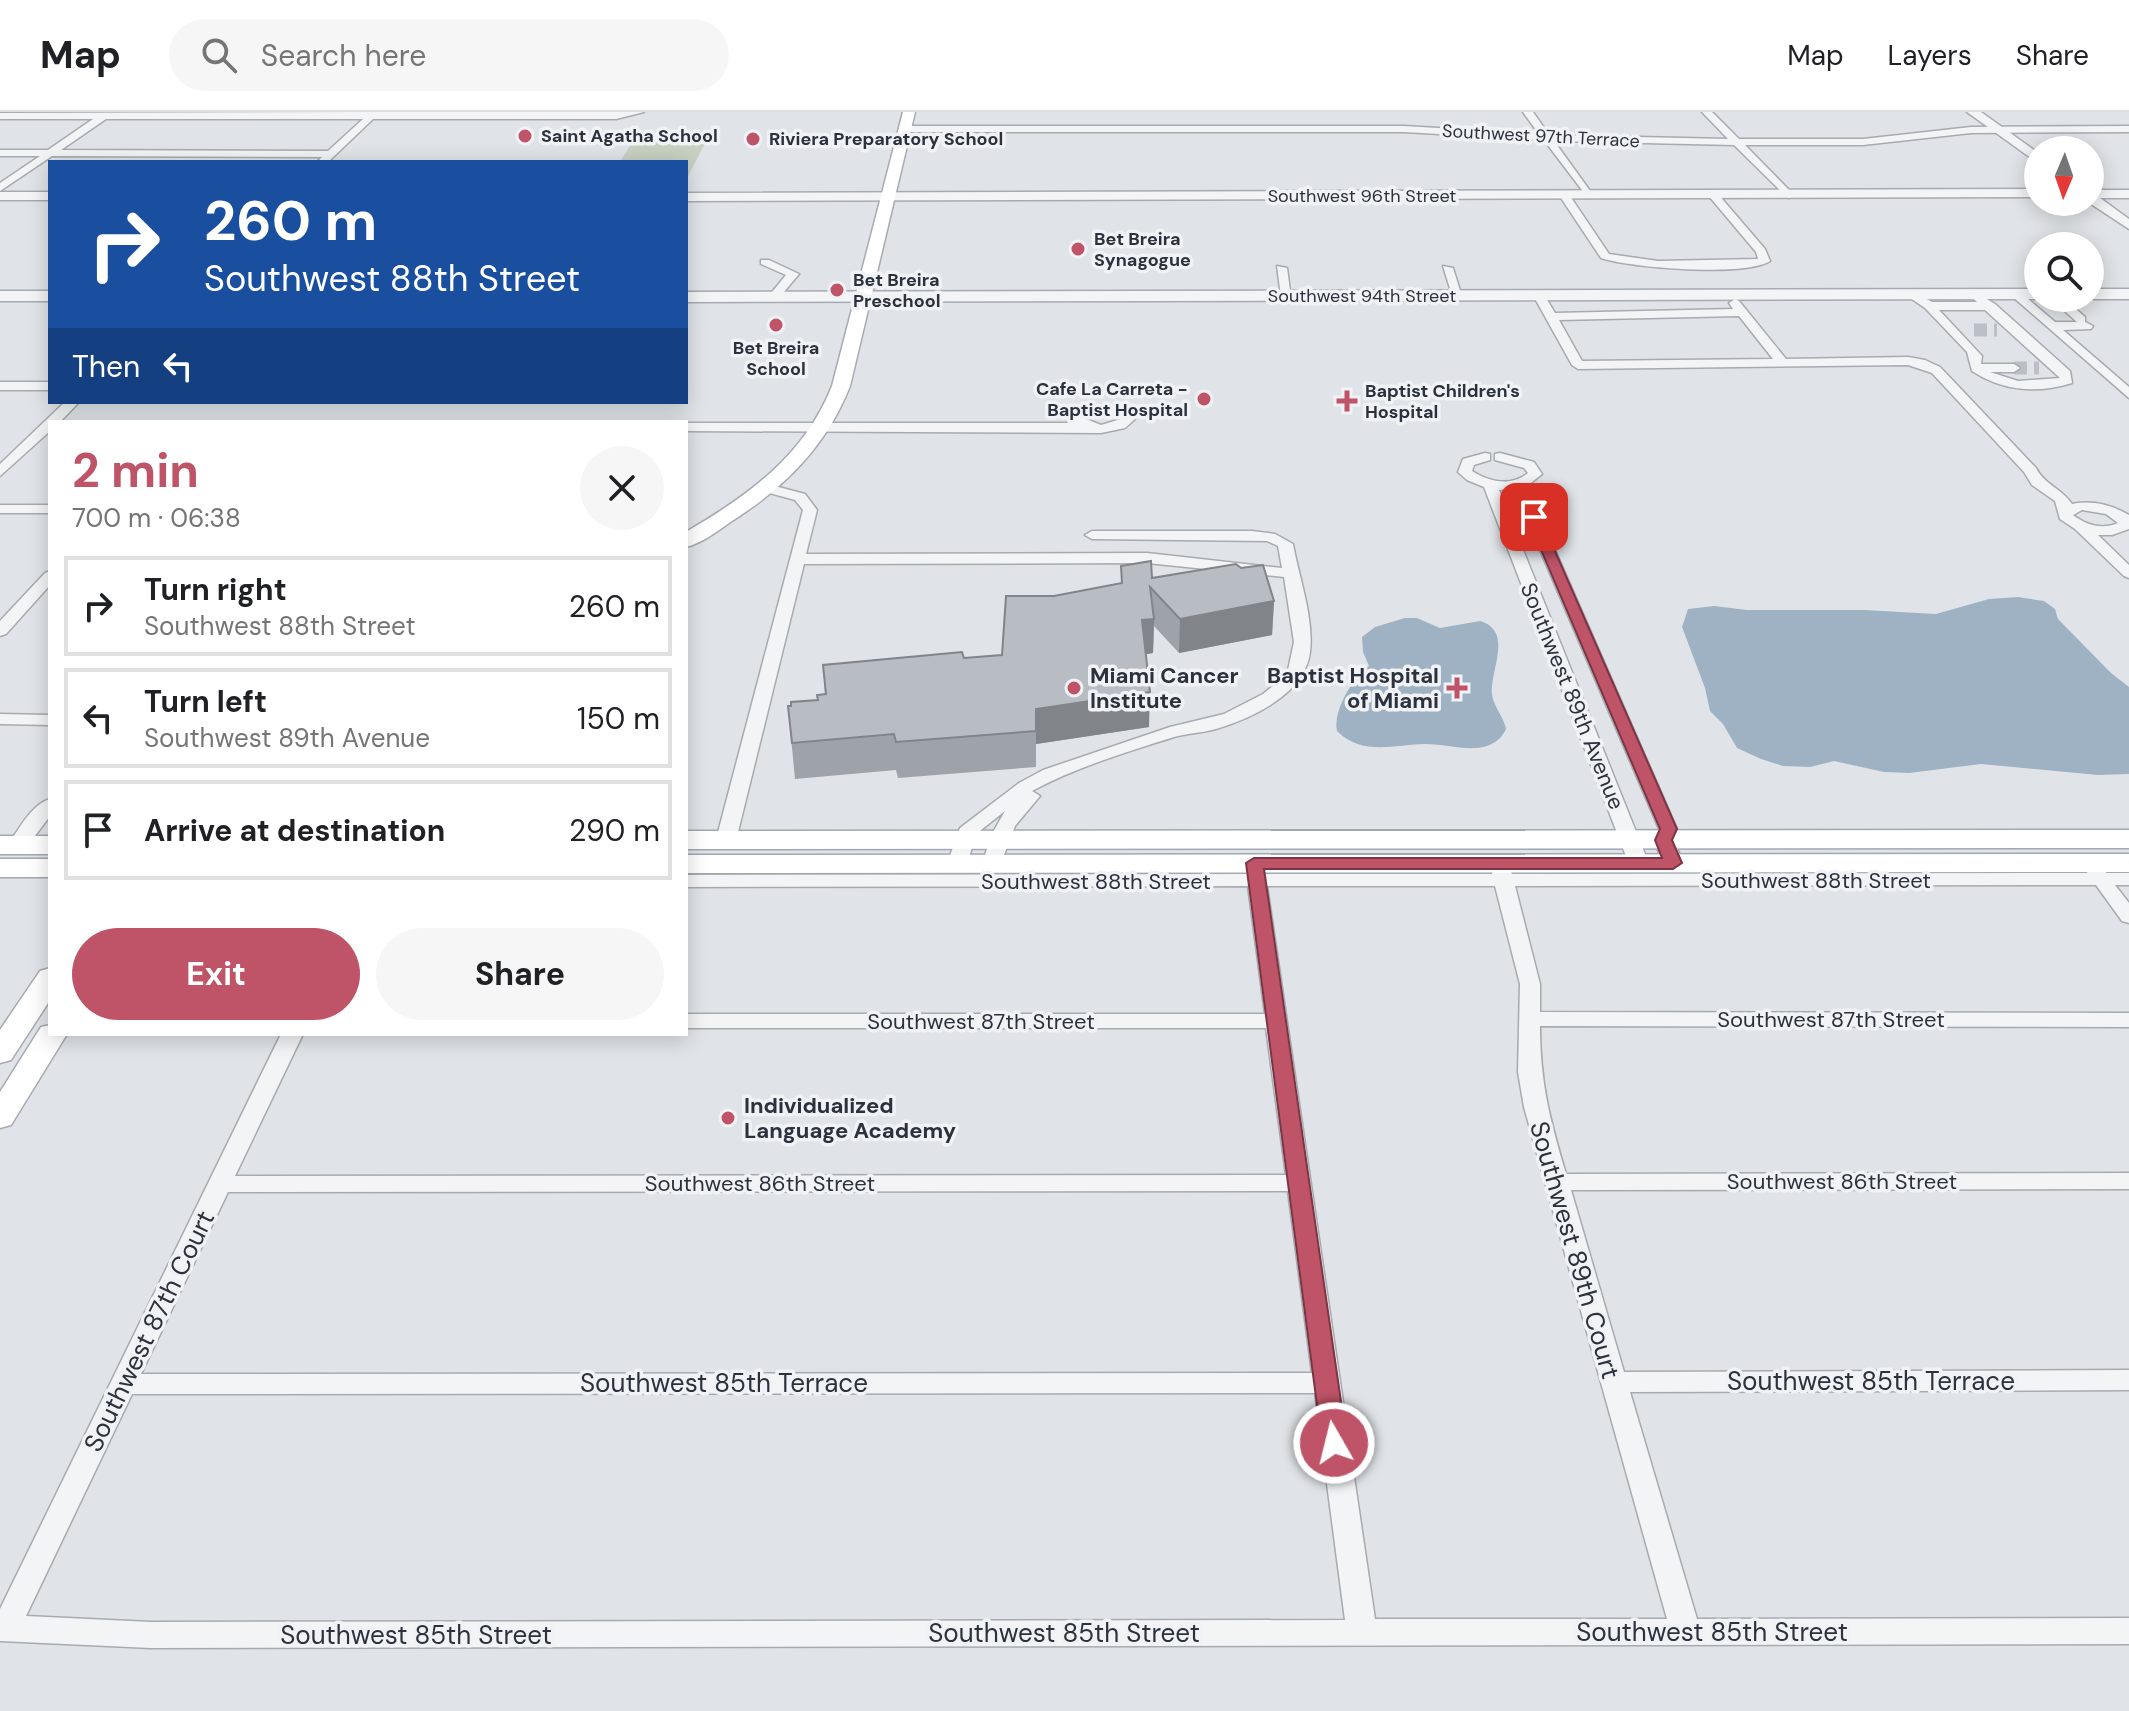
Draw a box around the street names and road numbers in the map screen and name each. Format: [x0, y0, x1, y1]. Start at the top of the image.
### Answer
street label: Southwest 97th Terrace [1442, 119, 1640, 153]
street label: Southwest 96th Street [1268, 184, 1456, 208]
street label: Southwest 94th Street [1268, 284, 1456, 308]
street label: Southwest 89th Avenue [1514, 579, 1631, 814]
street label: Southwest 88th Street [1701, 866, 1931, 895]
street label: Southwest 88th Street [981, 867, 1211, 896]
street label: Southwest 87th Street [1717, 1005, 1945, 1034]
street label: Southwest 87th Street [867, 1007, 1095, 1036]
street label: Southwest 89th Court [1522, 1117, 1628, 1383]
street label: Southwest 86th Street [1727, 1167, 1957, 1196]
street label: Southwest 86th Street [645, 1169, 875, 1198]
street label: Southwest 87th Court [76, 1205, 222, 1457]
street label: Southwest 85th Terrace [1727, 1364, 2015, 1398]
street label: Southwest 85th Terrace [580, 1366, 868, 1400]
street label: Southwest 85th Street [1576, 1615, 1848, 1649]
street label: Southwest 85th Street [928, 1616, 1200, 1650]
street label: Southwest 85th Street [280, 1618, 552, 1652]

